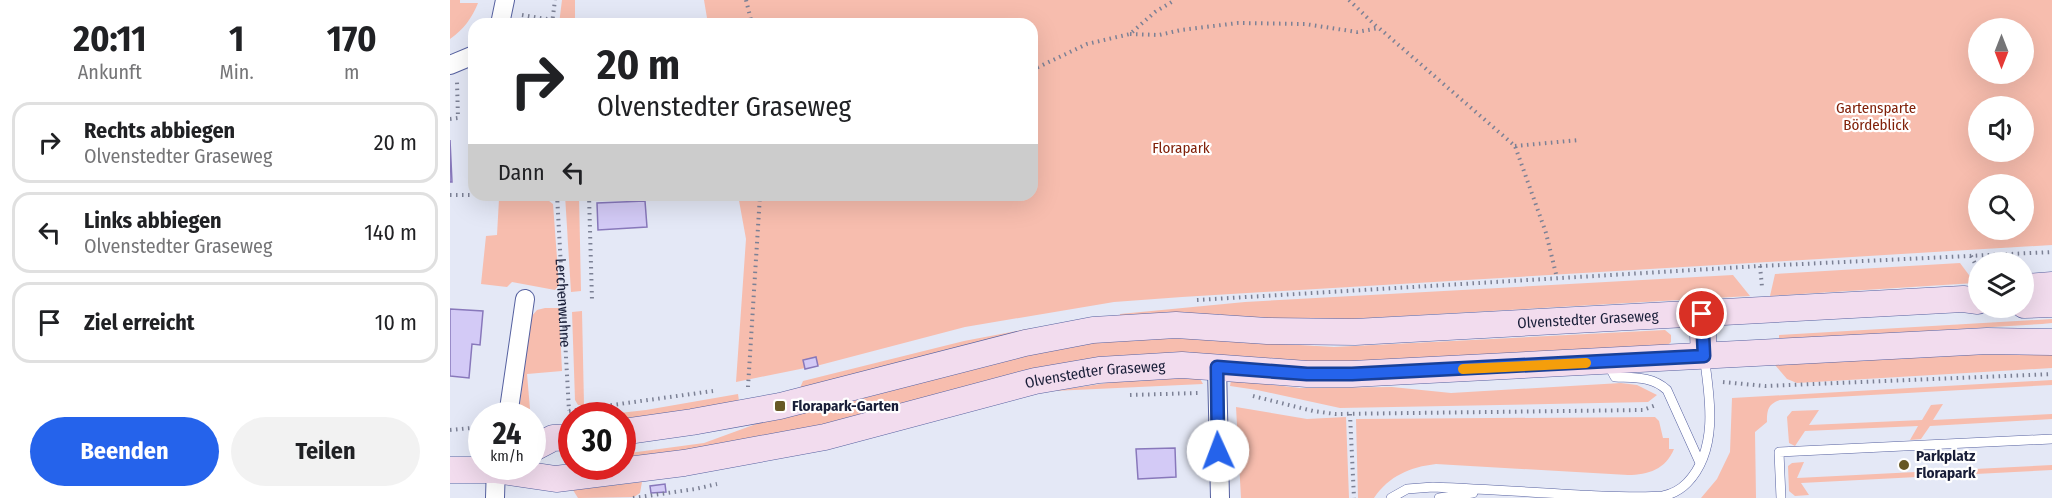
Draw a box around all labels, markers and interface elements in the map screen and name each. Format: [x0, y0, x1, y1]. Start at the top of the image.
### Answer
text: 20:11 [73, 17, 146, 61]
text: 1 [229, 17, 244, 61]
text: 170 [327, 17, 377, 61]
north arrow [1968, 18, 2034, 84]
map controls [1968, 18, 2034, 318]
text: 20 m [597, 40, 680, 90]
icon: right [498, 42, 576, 120]
text: Ankunft [78, 60, 142, 84]
text: Min. [220, 60, 254, 84]
text: m [344, 60, 360, 84]
text: Olvenstedter Graseweg [597, 91, 851, 123]
button: sound [1968, 96, 2034, 162]
park label: Gartensparte Bördeblick [1836, 99, 1916, 134]
text: Rechts abbiegen [84, 117, 235, 144]
icon: right [33, 126, 66, 159]
text: 20 m [374, 129, 417, 156]
park label: Florapark [1152, 139, 1210, 157]
text: Olvenstedter Graseweg [84, 144, 272, 168]
icon: left [557, 156, 590, 189]
text: Dann [498, 159, 545, 186]
button: search [1968, 174, 2034, 240]
text: Links abbiegen [84, 207, 222, 234]
icon: left [33, 216, 66, 249]
text: 140 m [364, 219, 417, 246]
text: Olvenstedter Graseweg [84, 234, 272, 258]
button: layers [1968, 252, 2034, 318]
street label: Lerchenwuhne [552, 258, 574, 348]
pin [1676, 288, 1727, 339]
icon: arrive [1685, 297, 1718, 330]
icon: arrive [33, 306, 66, 339]
street label: Olvenstedter Graseweg [1517, 307, 1659, 332]
text: Ziel erreicht [84, 309, 195, 336]
text: 10 m [375, 309, 417, 336]
street label: Olvenstedter Graseweg [1023, 357, 1166, 392]
place label: Florapark-Garten [792, 397, 899, 415]
marker: Florapark-Garten [773, 399, 787, 413]
speed limit sign: 30 [558, 402, 636, 480]
text: 24 [493, 416, 521, 452]
button: Beenden [30, 417, 219, 486]
button: Teilen [231, 417, 420, 486]
position arrow [1186, 419, 1250, 483]
text: km/h [490, 447, 524, 465]
place label: Parkplatz Florapark [1916, 447, 1976, 482]
marker: Parkplatz Florapark [1897, 458, 1911, 472]

